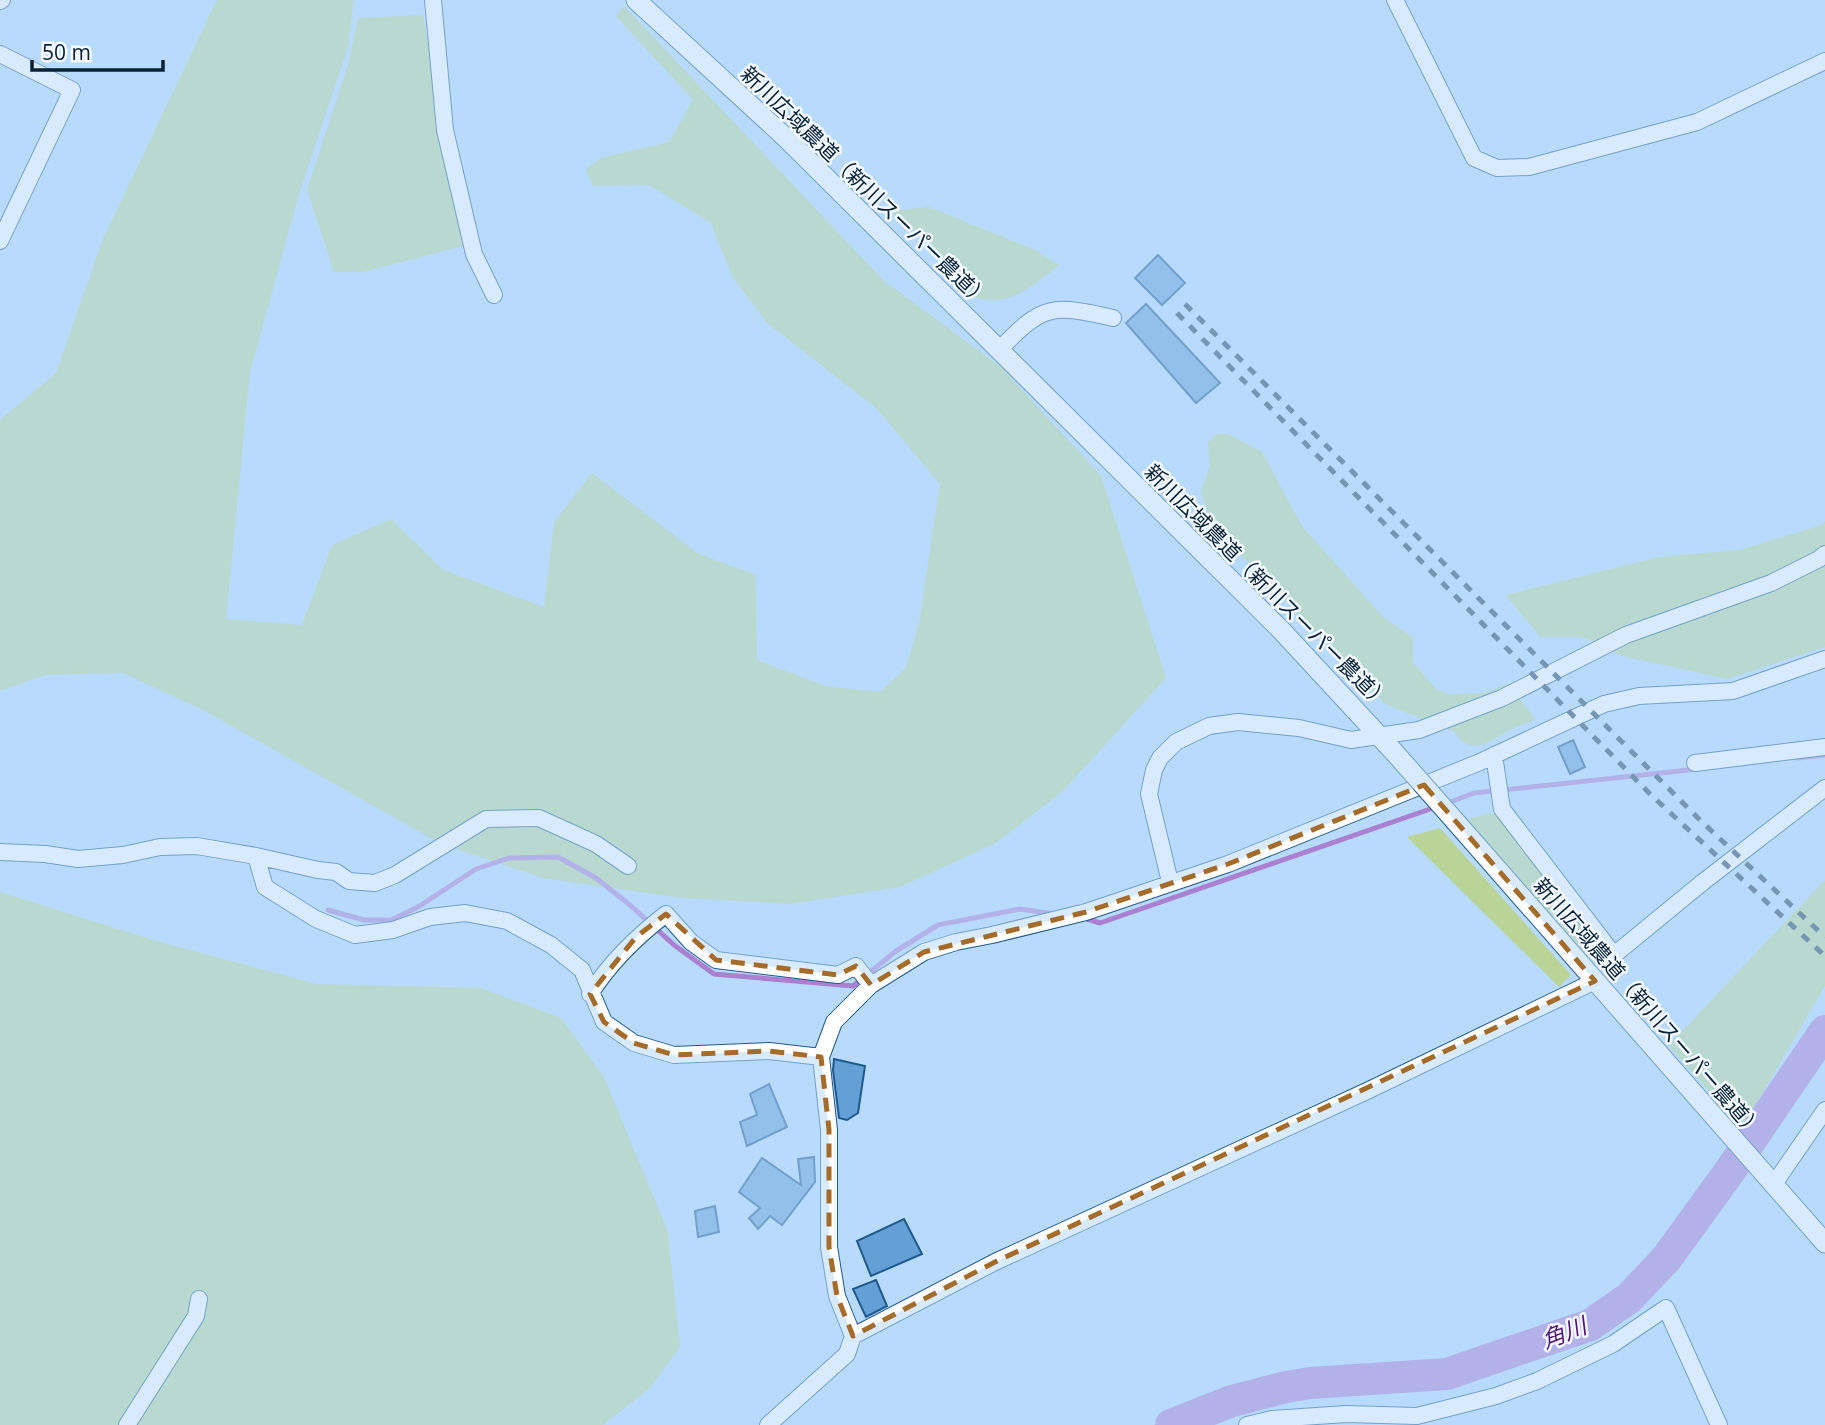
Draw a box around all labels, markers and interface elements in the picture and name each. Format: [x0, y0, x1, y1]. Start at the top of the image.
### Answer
scale bar [32, 28, 163, 72]
text: 50 m [42, 38, 91, 66]
street label: 新川広域農道（新川スーパー農道） [735, 60, 996, 313]
street label: 新川広域農道（新川スーパー農道） [1139, 458, 1396, 715]
street label: 新川広域農道（新川スーパー農道） [1528, 871, 1769, 1143]
water label: 角川 [1536, 1308, 1594, 1355]

